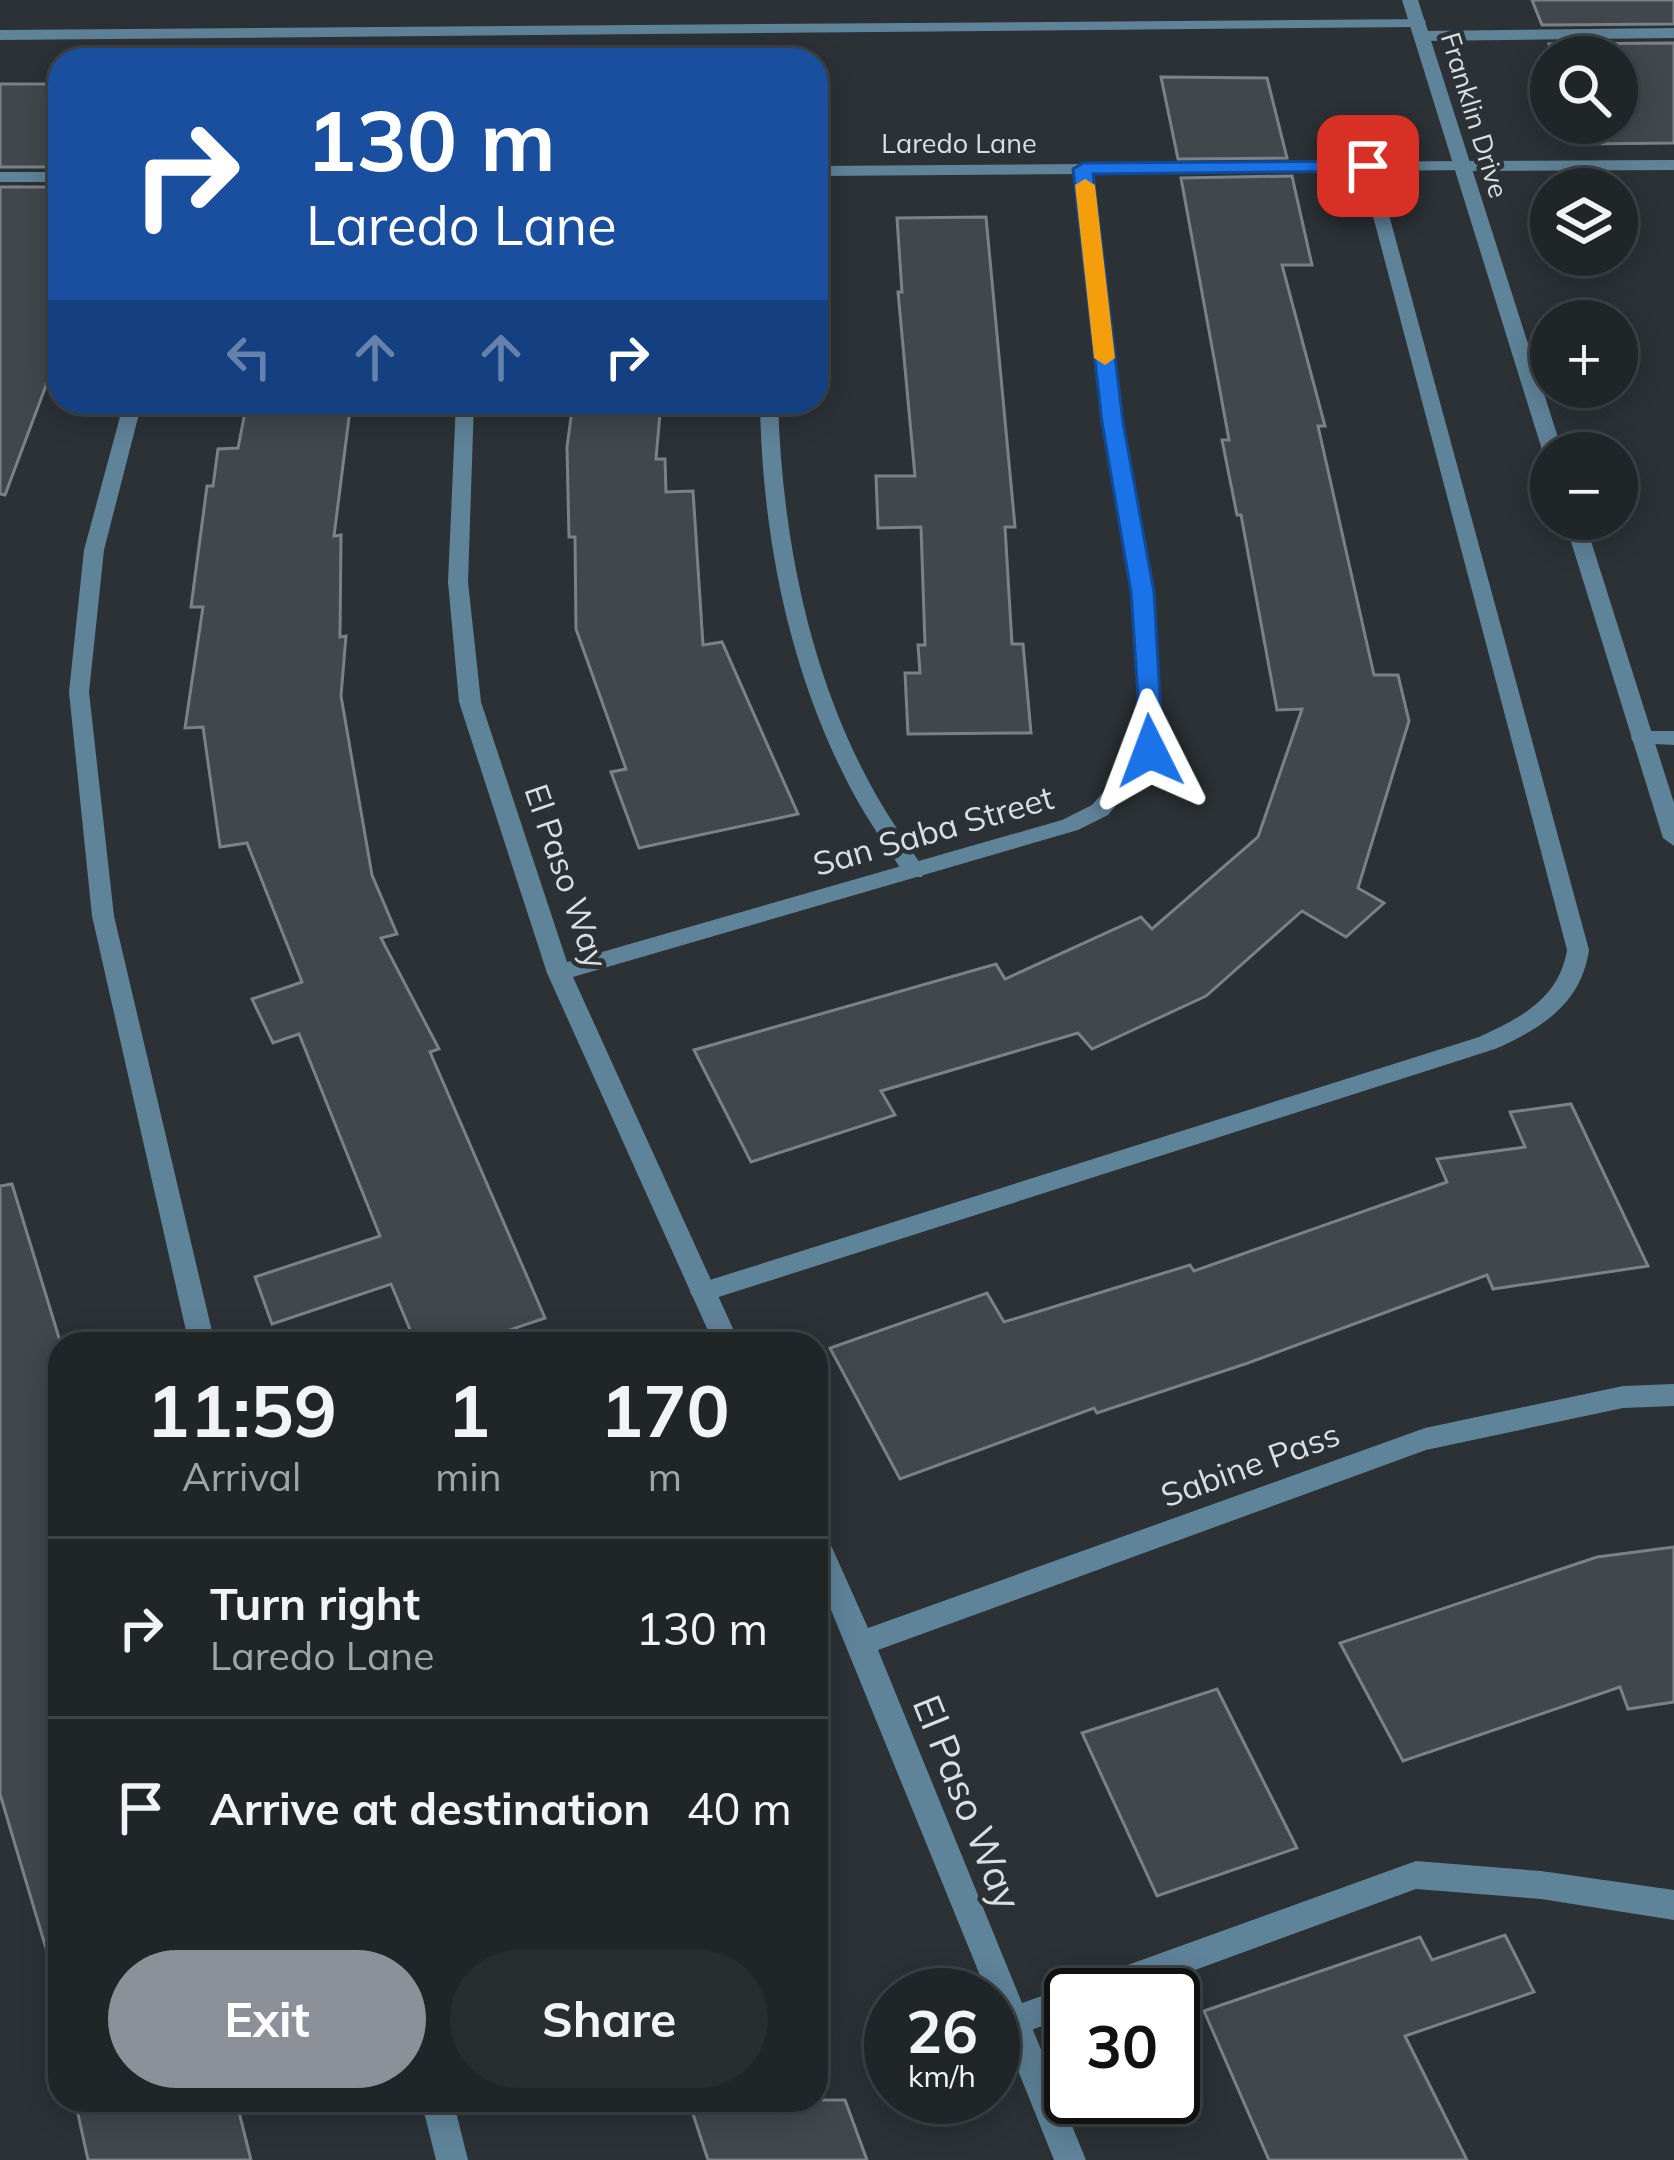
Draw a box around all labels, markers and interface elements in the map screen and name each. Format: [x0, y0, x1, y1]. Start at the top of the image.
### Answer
street label: Franklin Drive [1434, 28, 1516, 202]
map controls [1530, 36, 1638, 540]
button: search [1530, 36, 1638, 144]
text: 130 m [306, 87, 556, 192]
icon: right [108, 96, 264, 252]
pin [1317, 115, 1419, 217]
street label: Laredo Lane [881, 126, 1037, 160]
icon: arrive [1335, 133, 1401, 199]
button: layers [1530, 168, 1638, 276]
text: Laredo Lane [306, 191, 617, 259]
button: + [1530, 300, 1638, 408]
icon: left [216, 324, 282, 390]
icon: ahead [342, 324, 408, 390]
icon: ahead [468, 324, 534, 390]
icon: right [594, 324, 660, 390]
button: − [1530, 432, 1638, 540]
position arrow [1087, 688, 1213, 814]
street label: San Saba Street [808, 776, 1058, 884]
street label: El Paso Way [516, 778, 618, 974]
text: 11:59 [146, 1365, 337, 1455]
text: 1 [447, 1365, 490, 1455]
text: 170 [600, 1365, 730, 1455]
street label: Sabine Pass [1155, 1413, 1345, 1515]
text: Arrival [182, 1452, 301, 1501]
text: min [435, 1452, 502, 1501]
text: m [648, 1452, 682, 1501]
text: Turn right [210, 1575, 420, 1631]
icon: right [108, 1595, 174, 1661]
text: 130 m [636, 1600, 768, 1656]
text: Laredo Lane [210, 1631, 434, 1680]
street label: El Paso Way [903, 1688, 1033, 1917]
icon: arrive [108, 1775, 174, 1841]
text: Arrive at destination [210, 1780, 650, 1836]
text: 40 m [686, 1780, 792, 1836]
button: Exit [108, 1950, 426, 2088]
button: Share [450, 1950, 768, 2088]
speed limit sign: 30 [1044, 1968, 1200, 2124]
text: 26 [906, 1993, 978, 2068]
text: km/h [908, 2057, 976, 2095]

